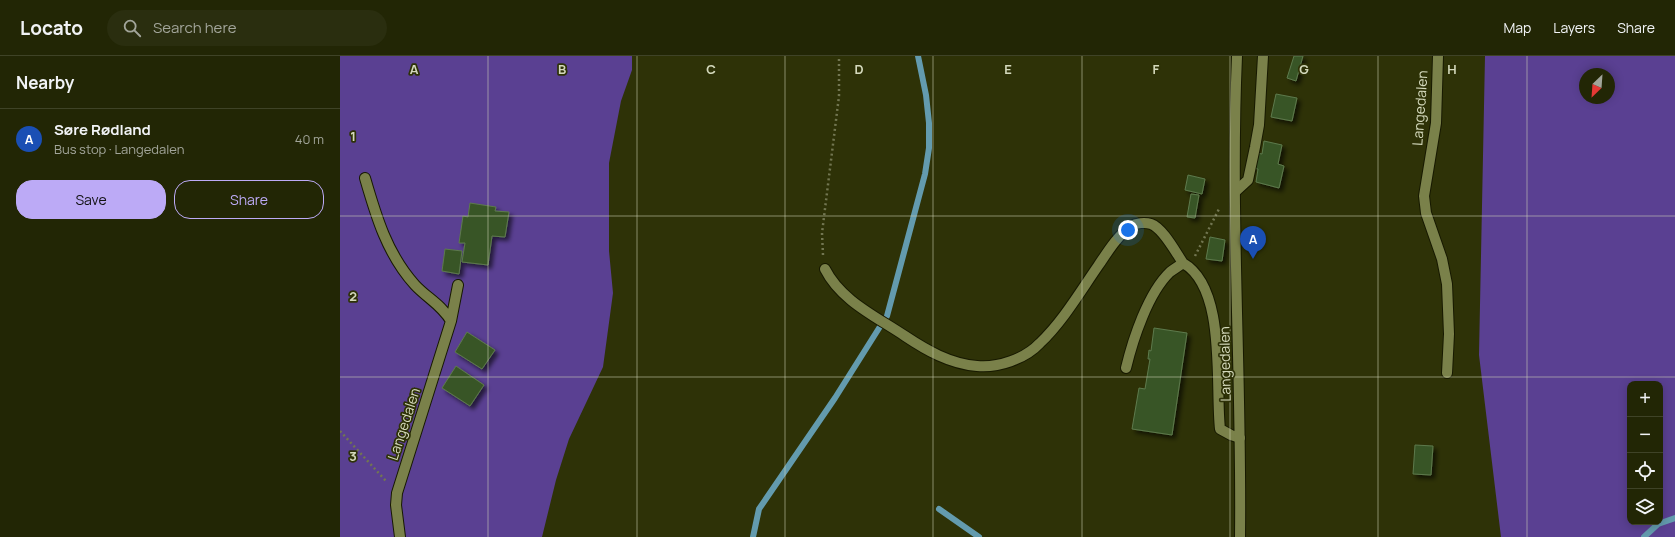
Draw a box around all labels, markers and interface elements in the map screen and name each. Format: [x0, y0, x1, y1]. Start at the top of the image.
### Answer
search box [107, 10, 387, 46]
text: Locato [20, 15, 83, 41]
icon: search [121, 17, 143, 39]
text: Search here [153, 17, 236, 38]
text: Map [1503, 18, 1531, 37]
text: Layers [1553, 18, 1595, 37]
text: Share [1617, 18, 1655, 37]
text: A [410, 60, 419, 78]
text: B [558, 60, 566, 78]
text: C [706, 60, 716, 78]
text: D [854, 60, 864, 78]
text: E [1004, 60, 1012, 78]
text: F [1153, 60, 1160, 78]
text: G [1299, 60, 1309, 78]
text: H [1447, 60, 1457, 78]
north arrow [1579, 68, 1615, 104]
street label: Langedalen [1407, 70, 1432, 146]
text: Nearby [16, 71, 74, 94]
text: Søre Rødland [54, 119, 151, 140]
text: 1 [350, 127, 356, 145]
text: A [25, 130, 33, 148]
text: 40 m [295, 130, 324, 148]
text: Bus stop · Langedalen [54, 140, 184, 158]
button: Save [16, 180, 166, 219]
button: Share [174, 180, 324, 219]
your location [1118, 220, 1138, 240]
pin: A [1240, 226, 1266, 259]
text: 2 [349, 287, 357, 305]
street label: Langedalen [1214, 326, 1235, 402]
map controls [1627, 381, 1663, 525]
button: + [1627, 381, 1663, 417]
street label: Langedalen [383, 385, 424, 463]
button: − [1627, 417, 1663, 453]
text: 3 [349, 447, 357, 465]
button: locate [1627, 453, 1663, 489]
button: layers [1627, 489, 1663, 525]

